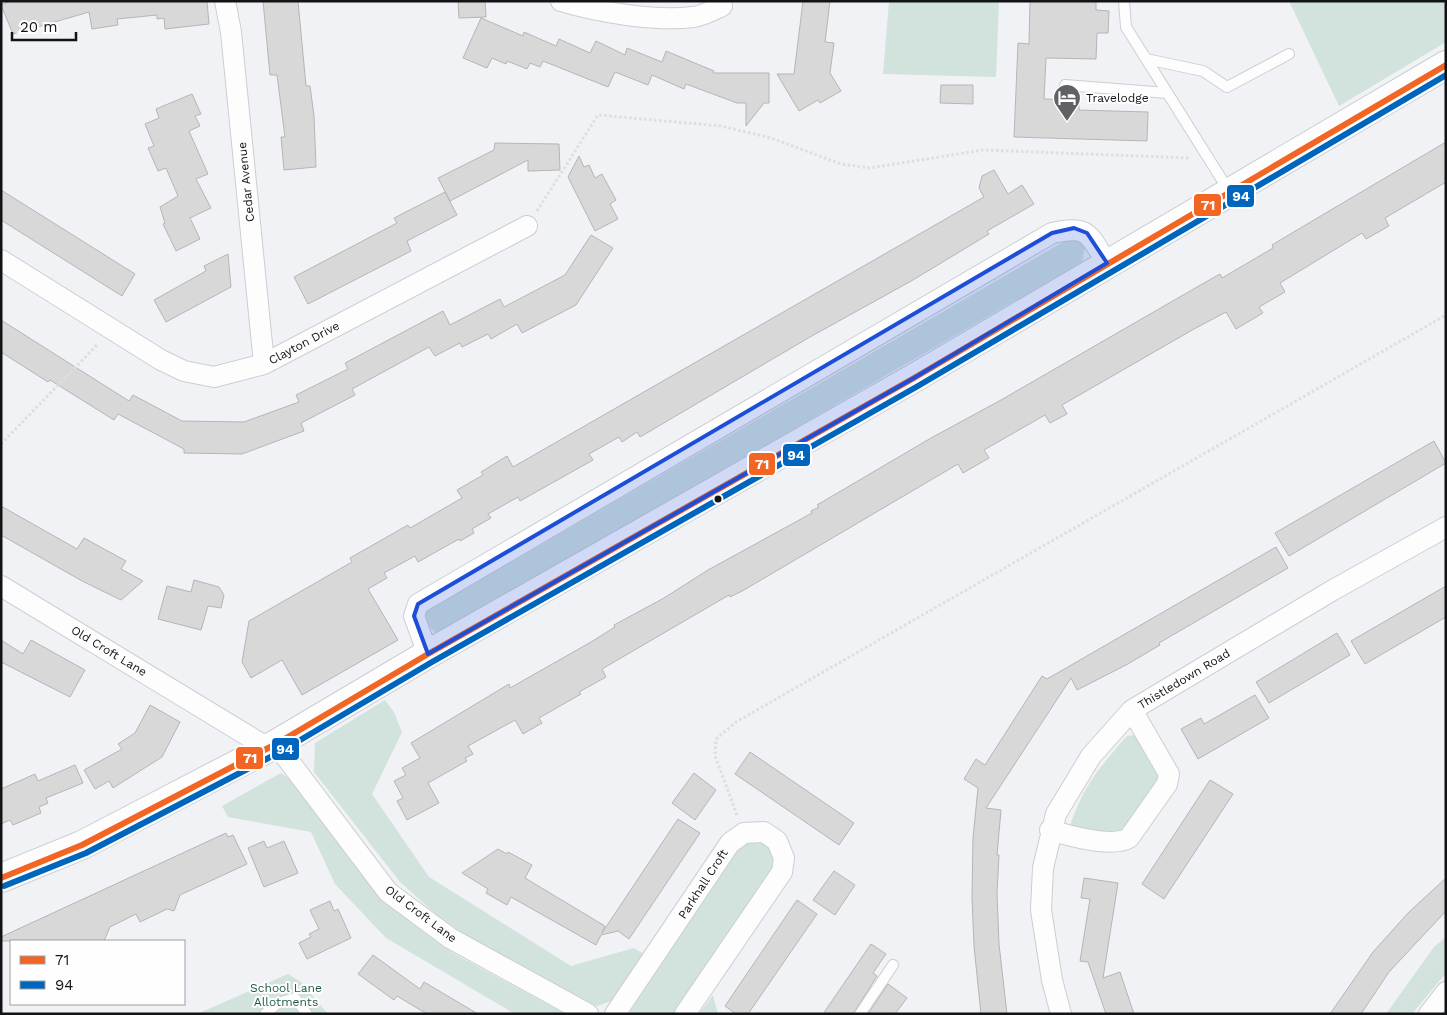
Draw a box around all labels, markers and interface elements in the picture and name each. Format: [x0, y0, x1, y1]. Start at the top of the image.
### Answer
scale bar [12, 10, 76, 42]
text: 20 m [20, 18, 58, 36]
hotel icon: Travelodge [1052, 83, 1082, 122]
place label: Travelodge [1086, 91, 1149, 105]
street label: Cedar Avenue [235, 141, 257, 223]
line badge: 94 [1226, 184, 1255, 208]
text: 94 [1232, 188, 1250, 204]
line badge: 71 [1193, 193, 1222, 217]
text: 71 [1201, 197, 1215, 213]
street label: Clayton Drive [266, 318, 342, 368]
line badge: 94 [782, 443, 811, 467]
text: 94 [787, 447, 805, 463]
line badge: 71 [748, 452, 776, 476]
text: 71 [755, 456, 769, 472]
unlabelled marker [713, 494, 723, 504]
street label: Old Croft Lane [69, 623, 149, 679]
street label: Thistledown Road [1135, 646, 1233, 712]
line badge: 94 [271, 737, 300, 761]
text: 94 [276, 741, 294, 757]
line badge: 71 [235, 746, 264, 770]
text: 71 [243, 750, 257, 766]
street label: Parkhall Croft [675, 847, 731, 921]
street label: Old Croft Lane [383, 883, 460, 945]
legend [10, 940, 185, 1005]
text: 71 [55, 951, 69, 969]
text: 94 [55, 976, 73, 994]
park label: School Lane Allotments [250, 981, 322, 1009]

